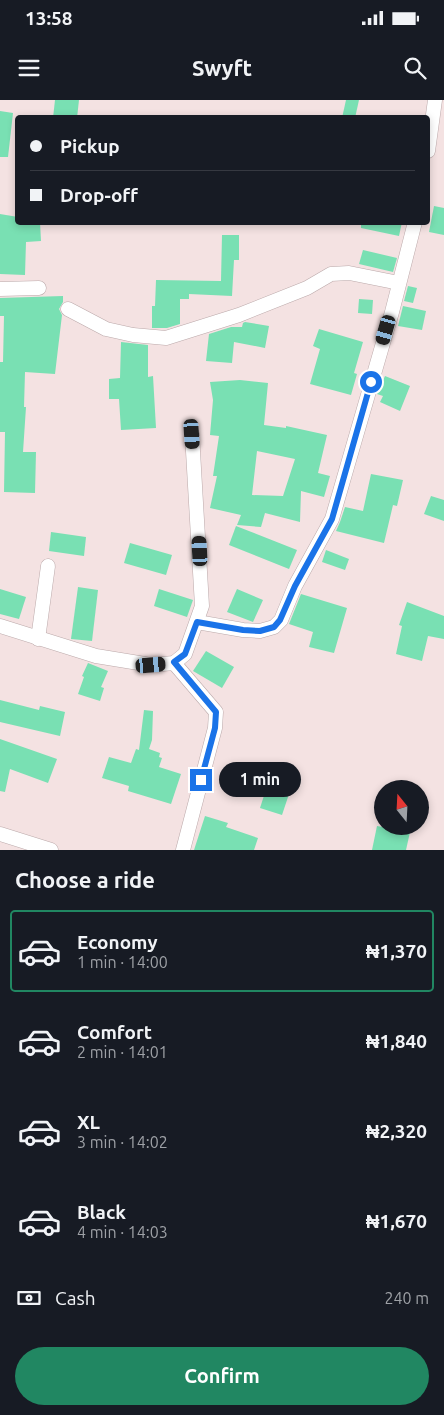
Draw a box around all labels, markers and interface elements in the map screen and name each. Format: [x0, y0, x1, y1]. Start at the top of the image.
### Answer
text: 13:58 [25, 7, 73, 29]
icon: menu [15, 54, 43, 82]
icon: search [401, 54, 429, 82]
text: Swyft [192, 55, 252, 80]
text: Pickup [60, 135, 120, 157]
text: Drop-off [60, 184, 138, 206]
car [374, 314, 397, 346]
route start [360, 371, 382, 393]
car [183, 419, 200, 449]
car [191, 536, 208, 566]
car [135, 656, 166, 674]
callout: 1 min [218, 762, 301, 798]
route end [190, 769, 212, 791]
text: 1 min [240, 770, 280, 788]
north arrow [374, 780, 429, 835]
map controls [374, 780, 429, 835]
text: Choose a ride [15, 867, 155, 892]
icon: car [17, 929, 62, 974]
text: Economy [77, 931, 158, 953]
text: ₦1,370 [366, 940, 427, 962]
text: 1 min · 14:00 [77, 953, 168, 971]
icon: car [17, 1019, 62, 1064]
text: Comfort [77, 1021, 152, 1043]
text: ₦1,840 [366, 1030, 427, 1052]
text: 2 min · 14:01 [77, 1043, 168, 1061]
icon: car [17, 1109, 62, 1154]
text: XL [77, 1111, 100, 1133]
text: ₦2,320 [366, 1120, 427, 1142]
text: 3 min · 14:02 [77, 1133, 168, 1151]
icon: car [17, 1199, 62, 1244]
text: Black [77, 1201, 126, 1223]
text: ₦1,670 [366, 1210, 427, 1232]
text: 4 min · 14:03 [77, 1223, 168, 1241]
icon: cash [15, 1284, 43, 1312]
text: Cash [55, 1287, 96, 1309]
text: 240 m [384, 1289, 429, 1307]
button: Confirm [15, 1347, 429, 1405]

